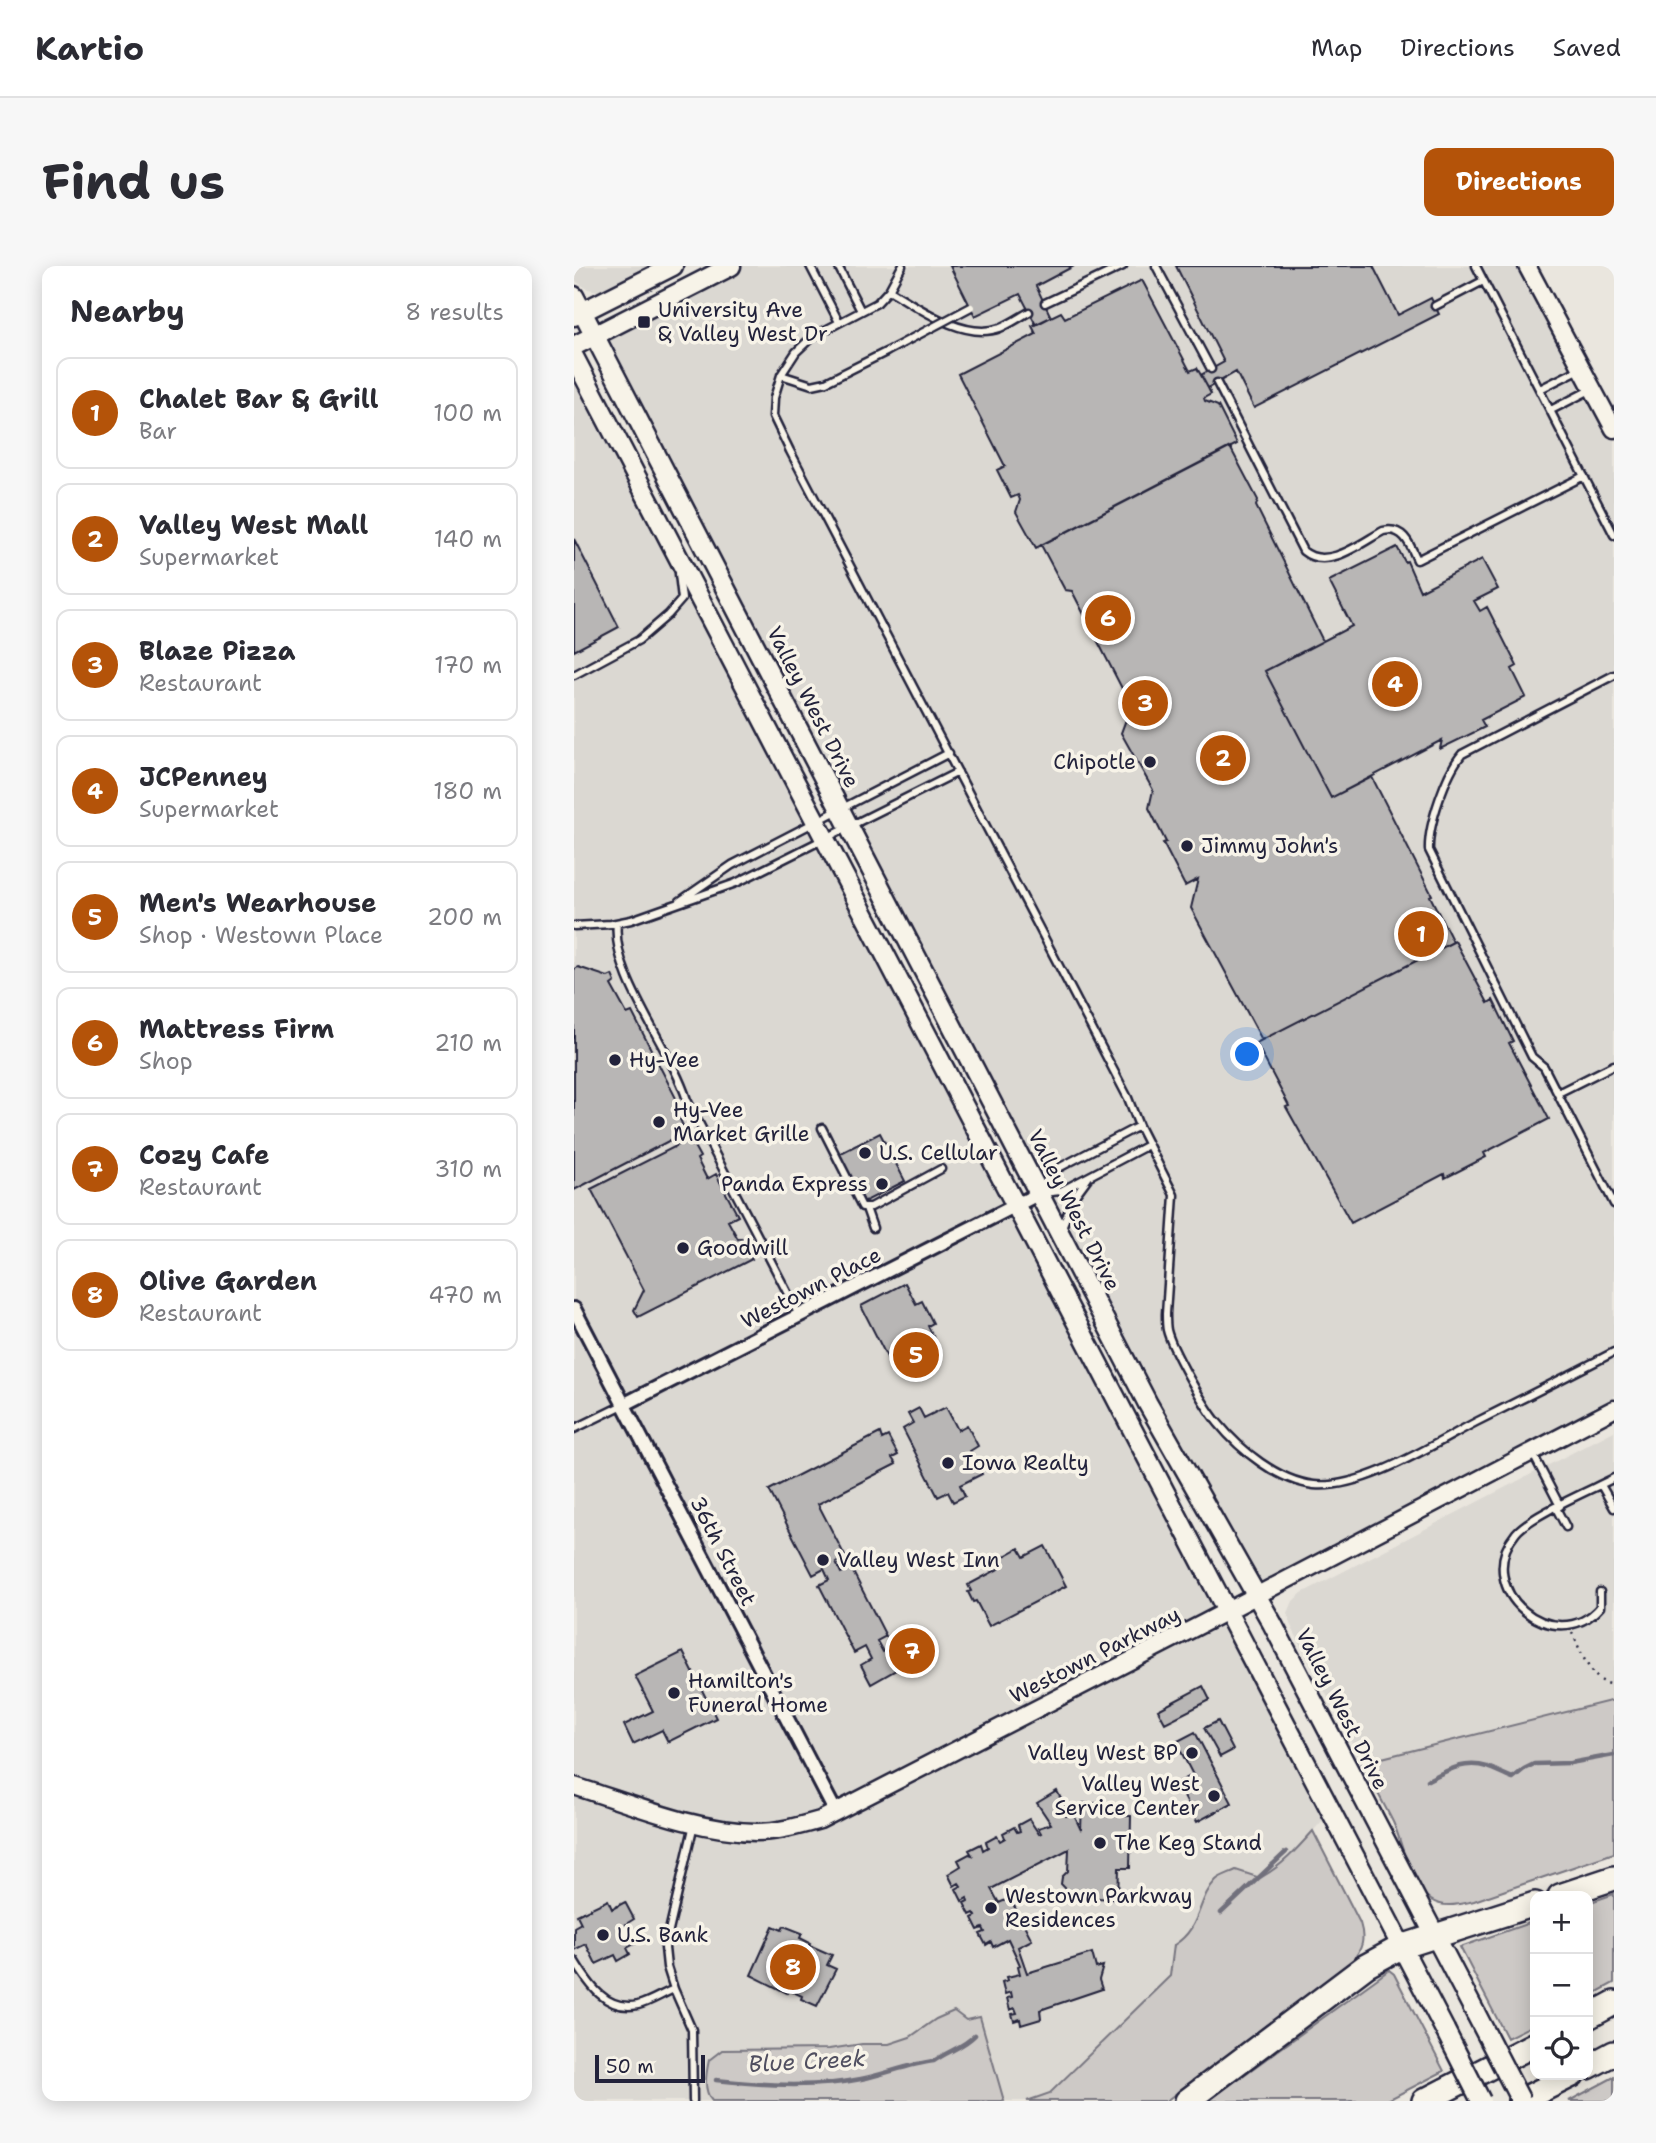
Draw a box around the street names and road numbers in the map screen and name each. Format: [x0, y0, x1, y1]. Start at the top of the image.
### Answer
street label: Valley West Drive [760, 622, 866, 792]
street label: Valley West Drive [1021, 1125, 1127, 1295]
street label: Westown Place [736, 1241, 886, 1335]
street label: 36th Street [683, 1491, 763, 1611]
street label: Westown Parkway [1005, 1600, 1185, 1710]
street label: Valley West Drive [1289, 1624, 1395, 1794]

